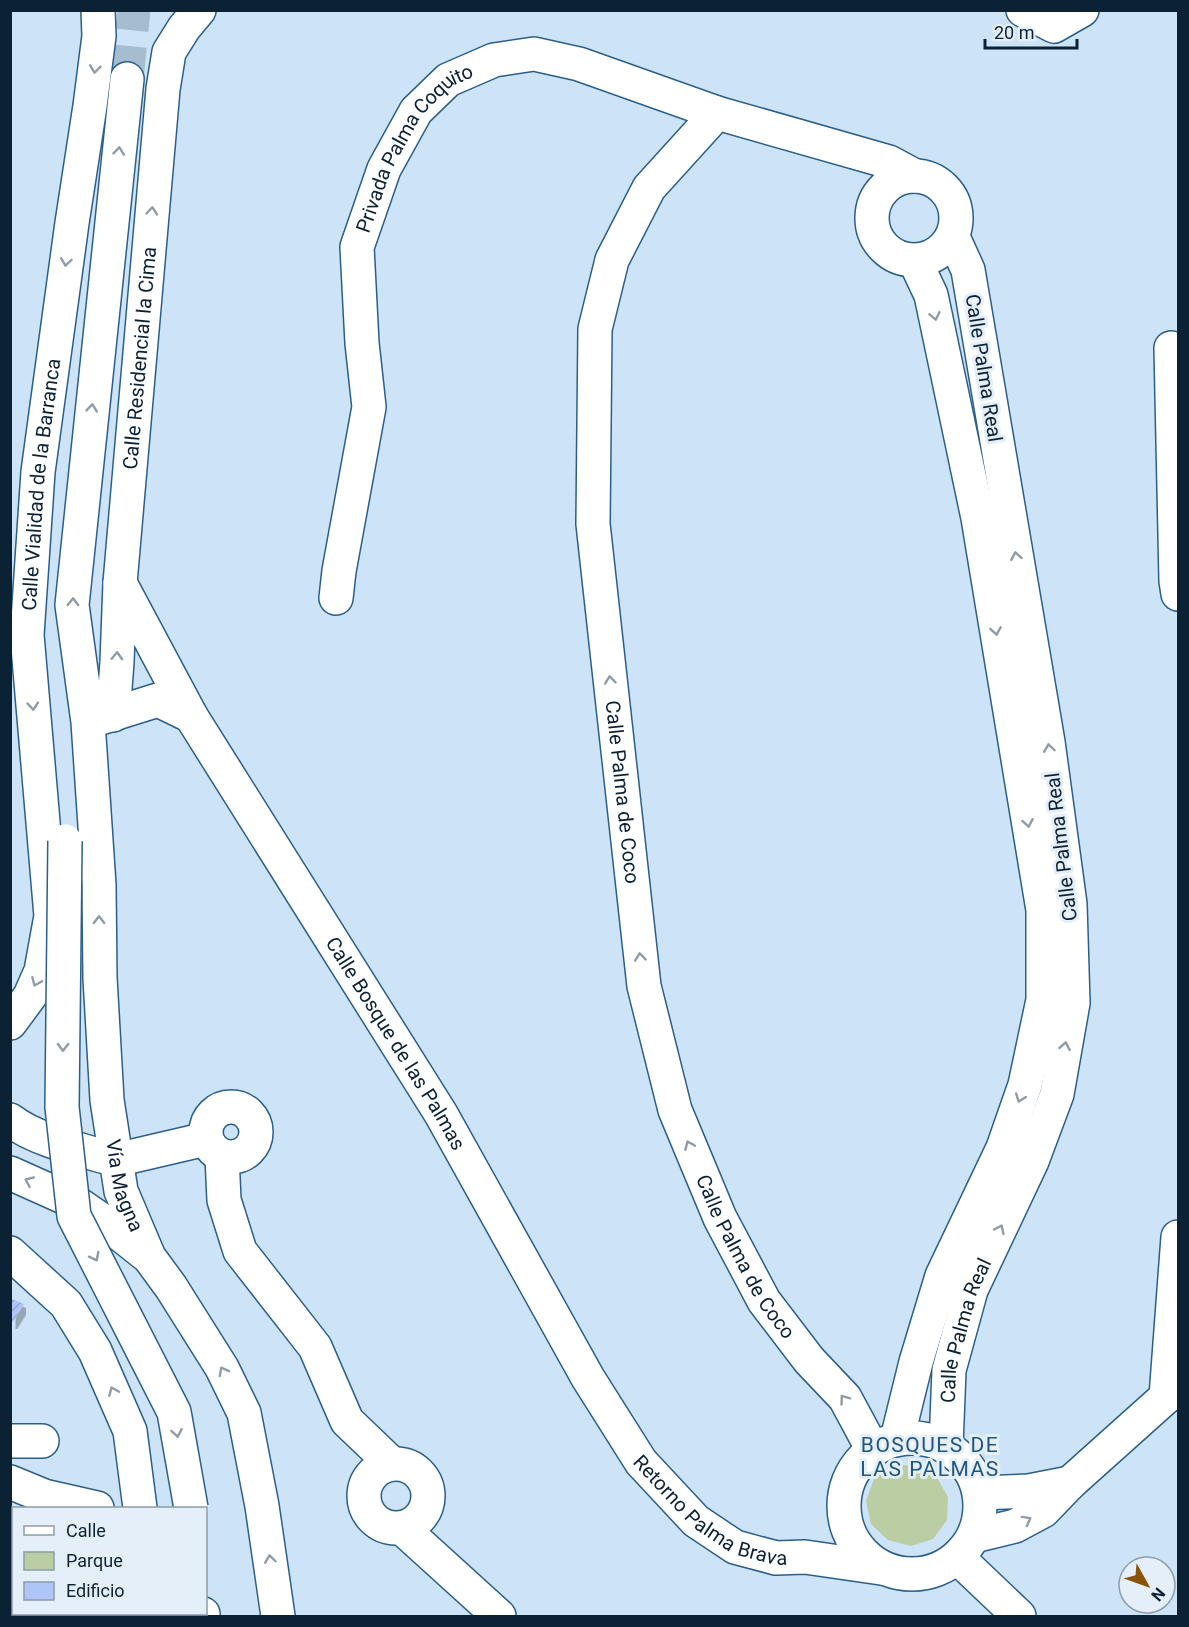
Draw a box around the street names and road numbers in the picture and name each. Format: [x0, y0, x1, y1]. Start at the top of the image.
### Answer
street label: Privada Palma Coquito [351, 59, 476, 236]
street label: Calle Residencial la Cima [118, 246, 161, 470]
street label: Calle Palma Real [960, 292, 1008, 444]
street label: Calle Vialidad de la Barranca [17, 357, 65, 611]
street label: Calle Palma de Coco [601, 699, 645, 885]
street label: Calle Palma Real [1040, 771, 1082, 923]
street label: Calle Bosque de las Palmas [321, 932, 471, 1154]
street label: Vía Magna [101, 1138, 149, 1235]
street label: Calle Palma de Coco [691, 1171, 800, 1343]
street label: Calle Palma Real [936, 1254, 996, 1403]
street label: Retorno Palma Brava [628, 1450, 787, 1570]

